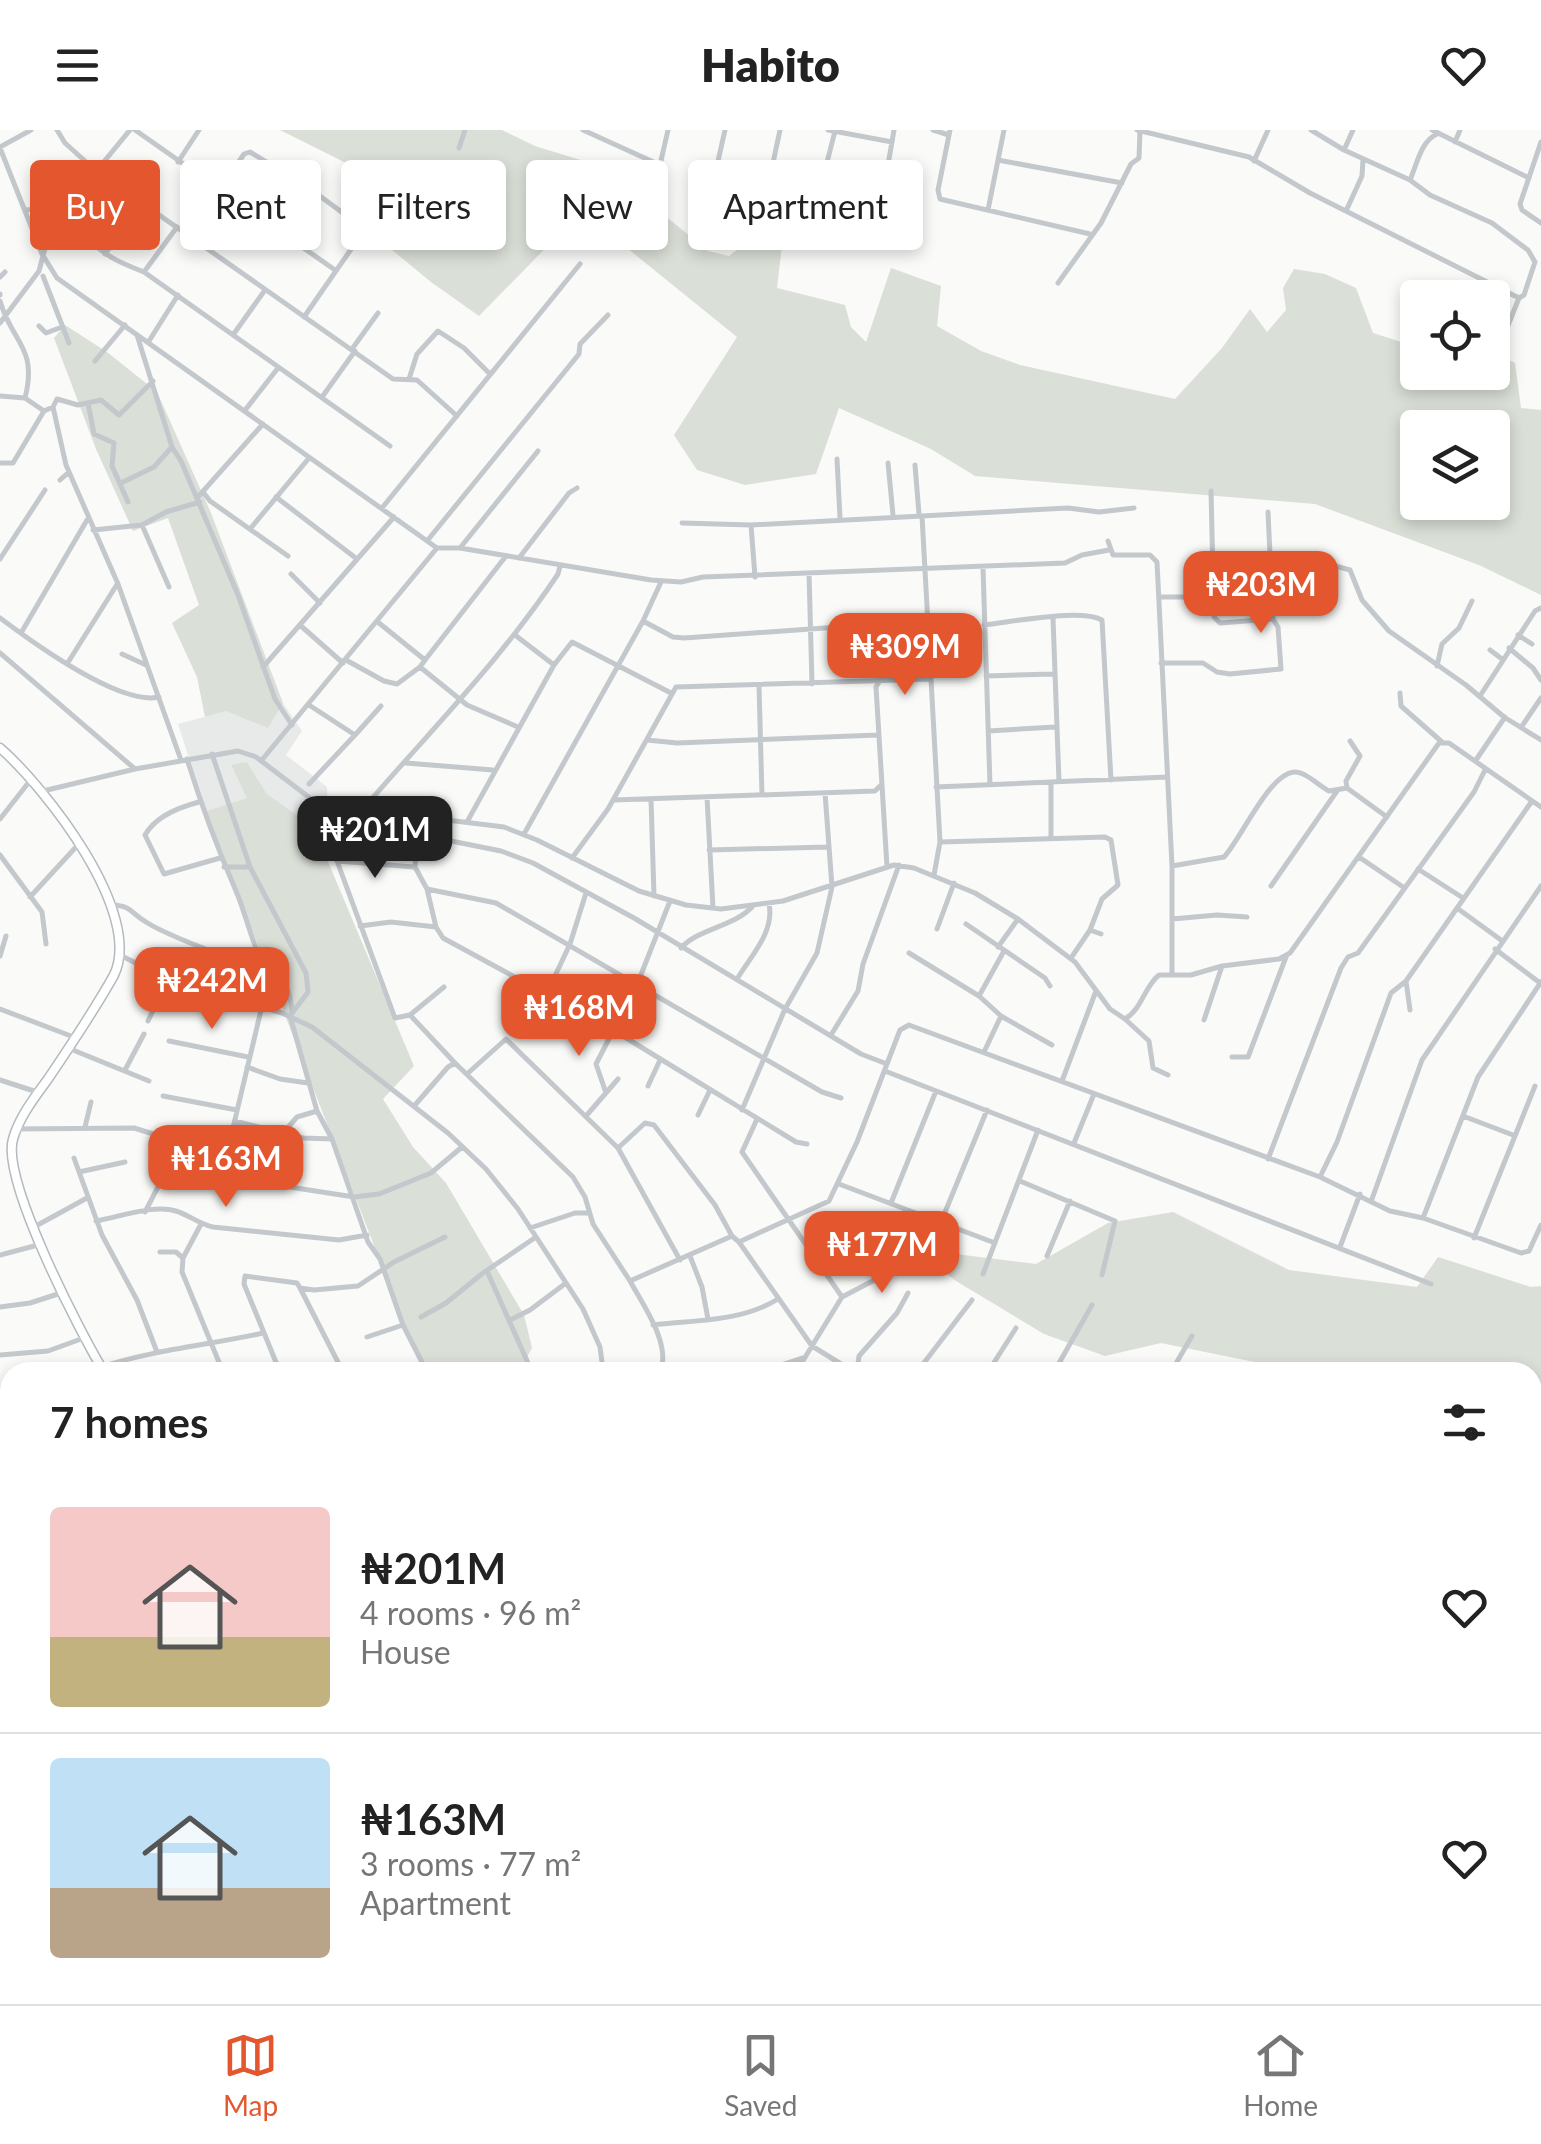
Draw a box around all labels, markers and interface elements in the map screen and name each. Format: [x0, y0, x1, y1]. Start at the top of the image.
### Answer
icon: menu [50, 38, 105, 93]
text: Habito [701, 38, 840, 92]
icon: heart [1436, 38, 1491, 93]
chip: Buy [30, 160, 160, 250]
chip: Rent [180, 160, 321, 250]
chip: Filters [341, 160, 506, 250]
chip: New [526, 160, 668, 250]
chip: Apartment [688, 160, 923, 250]
map controls [1400, 280, 1510, 520]
button: locate [1400, 280, 1510, 390]
button: layers [1400, 410, 1510, 520]
pin: ₦203M [1191, 551, 1331, 636]
text: ₦203M [1205, 564, 1317, 603]
pin: ₦309M [835, 613, 975, 698]
text: ₦309M [849, 626, 961, 665]
pin: ₦201M [305, 796, 445, 881]
text: ₦201M [319, 809, 431, 848]
pin: ₦242M [142, 947, 282, 1032]
text: ₦242M [156, 960, 268, 999]
pin: ₦168M [509, 974, 649, 1059]
text: ₦168M [523, 987, 635, 1026]
pin: ₦163M [156, 1125, 296, 1210]
text: ₦163M [170, 1138, 282, 1177]
pin: ₦177M [812, 1211, 952, 1296]
text: ₦177M [826, 1224, 938, 1263]
icon: filters [1437, 1395, 1492, 1450]
text: 7 homes [50, 1397, 208, 1447]
text: ₦201M [360, 1543, 506, 1593]
icon: home [130, 1547, 250, 1667]
icon: heart [1437, 1580, 1492, 1635]
text: 4 rooms · 96 m² [360, 1593, 581, 1632]
text: House [360, 1632, 451, 1671]
text: ₦163M [360, 1794, 506, 1844]
icon: home [130, 1798, 250, 1918]
icon: heart [1437, 1831, 1492, 1886]
text: 3 rooms · 77 m² [360, 1844, 581, 1883]
text: Apartment [360, 1883, 511, 1922]
tab: Map [223, 2028, 278, 2122]
tab: Saved [724, 2028, 797, 2122]
tab: Home [1243, 2028, 1318, 2122]

